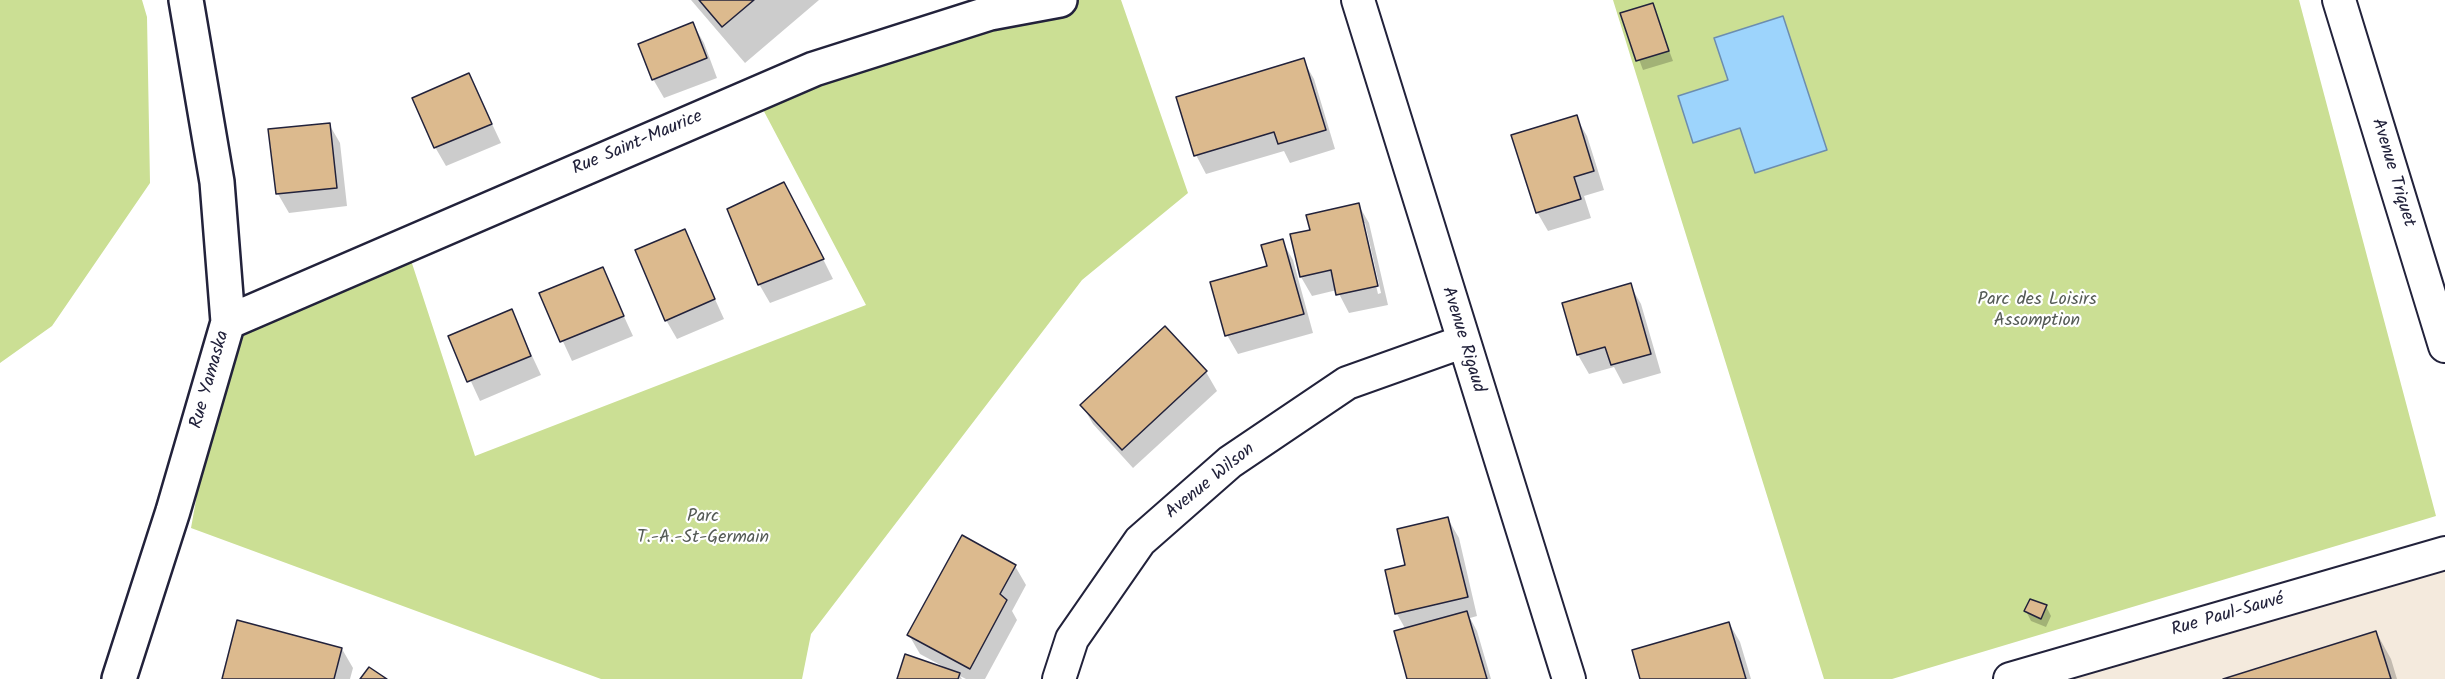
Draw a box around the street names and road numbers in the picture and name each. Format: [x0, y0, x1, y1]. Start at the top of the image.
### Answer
street label: Rue Saint-Maurice [570, 107, 706, 181]
street label: Avenue Triquet [2365, 116, 2419, 230]
street label: Avenue Rigaud [1436, 284, 1488, 396]
street label: Rue Yamaska [187, 329, 235, 431]
street label: Avenue Wilson [1162, 439, 1260, 525]
street label: Rue Paul-Sauvé [2169, 590, 2287, 642]

